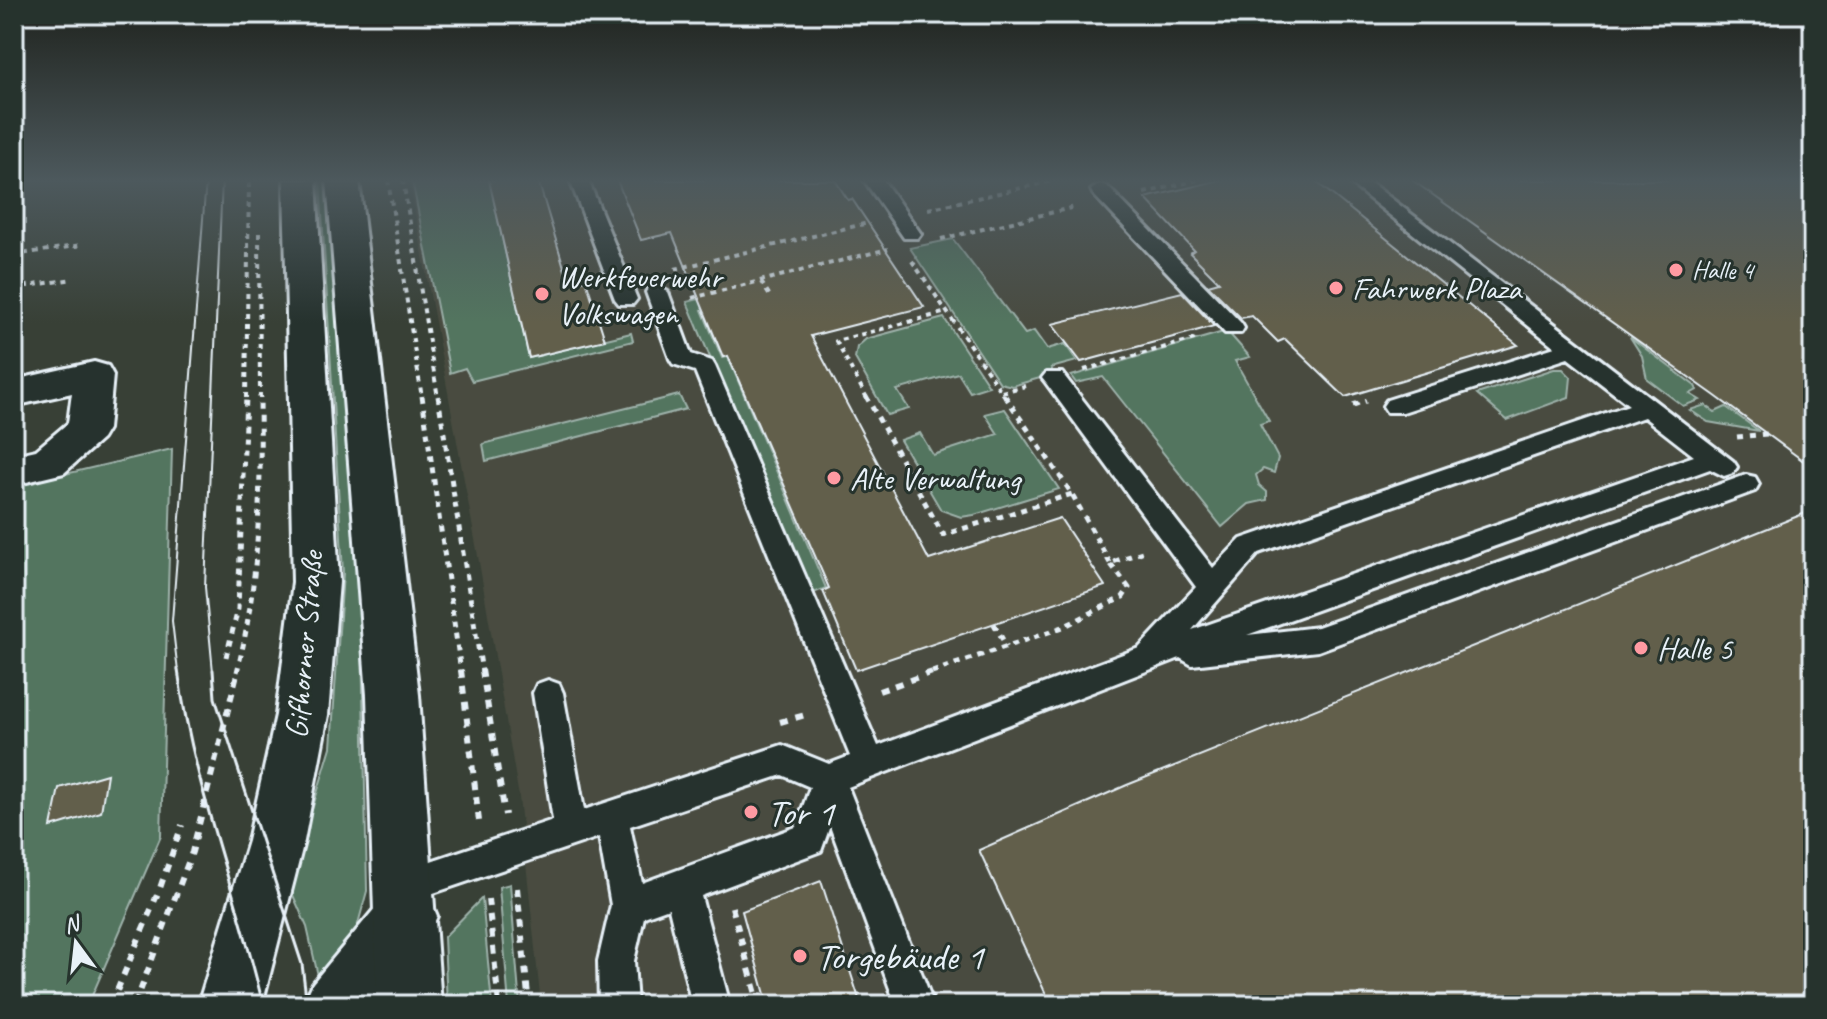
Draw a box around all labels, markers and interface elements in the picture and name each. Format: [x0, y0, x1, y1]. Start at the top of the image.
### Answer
place label: Halle 4 [1692, 254, 1756, 287]
place label: Werkfeuerwehr Volkswagen [558, 256, 725, 334]
marker: Halle 4 [1667, 261, 1685, 279]
place label: Fahrwerk Plaza [1352, 268, 1523, 309]
marker: Fahrwerk Plaza [1327, 279, 1345, 297]
marker: Werkfeuerwehr Volkswagen [533, 285, 551, 303]
place label: Alte Verwaltung [850, 458, 1023, 499]
marker: Alte Verwaltung [825, 469, 843, 487]
street label: Gifhorner Straße [275, 547, 333, 740]
place label: Halle 5 [1657, 628, 1734, 669]
marker: Halle 5 [1632, 639, 1650, 657]
place label: Tor 1 [767, 789, 836, 836]
marker: Tor 1 [742, 803, 760, 821]
north arrow [36, 903, 116, 983]
text: N [61, 908, 85, 940]
place label: Torgebäude 1 [816, 933, 986, 980]
marker: Torgebäude 1 [791, 947, 809, 965]

